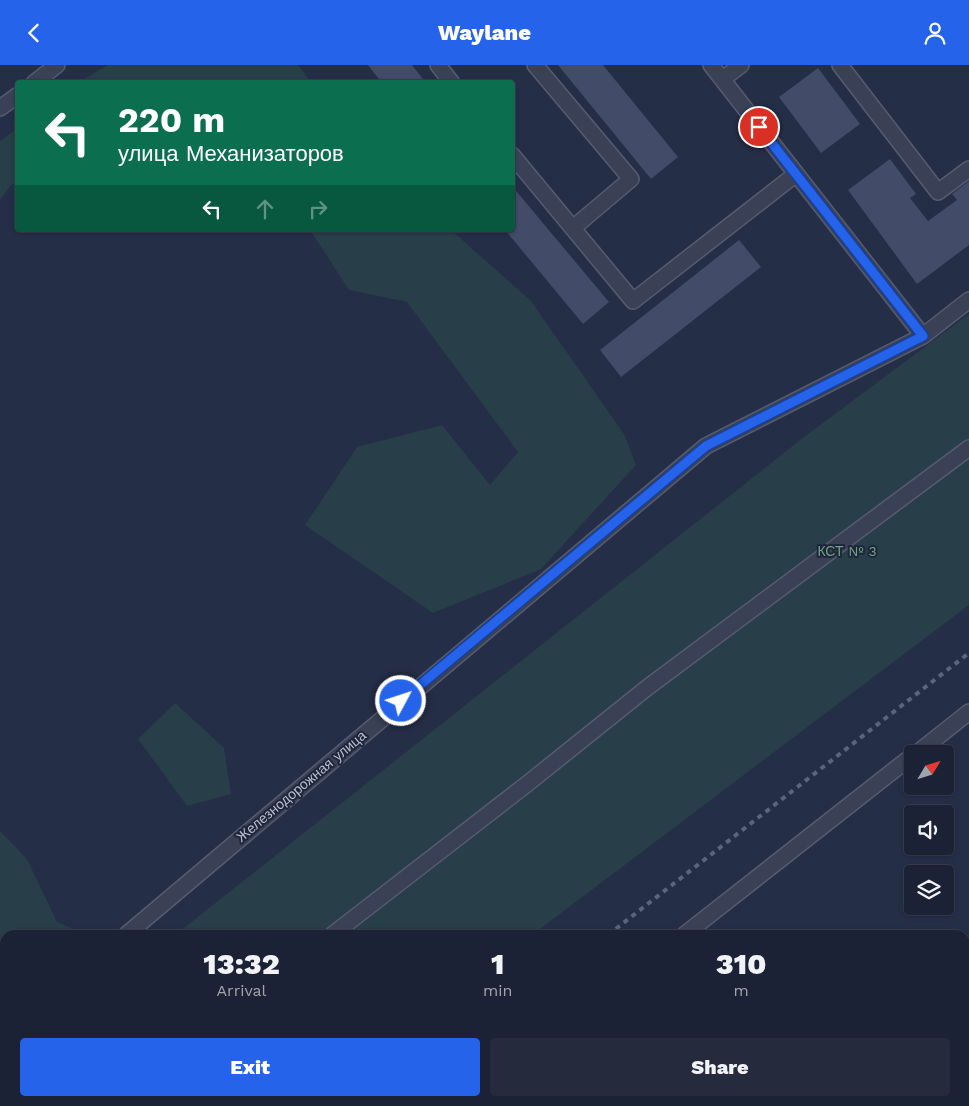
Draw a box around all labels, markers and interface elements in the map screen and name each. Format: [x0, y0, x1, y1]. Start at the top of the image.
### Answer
icon: back [20, 19, 48, 47]
icon: person [921, 19, 949, 47]
text: Waylane [438, 20, 531, 45]
text: 220 m [118, 99, 225, 141]
icon: left [35, 100, 100, 165]
pin [738, 106, 780, 148]
icon: arrive [745, 113, 773, 141]
text: улица Механизаторов [118, 141, 344, 166]
icon: left [198, 195, 226, 223]
icon: ahead [251, 195, 279, 223]
icon: right [304, 195, 332, 223]
park label: КСТ № 3 [817, 543, 877, 559]
position arrow [374, 674, 426, 726]
street label: Железнодорожная улица [233, 727, 369, 845]
north arrow [904, 745, 954, 795]
map controls [904, 745, 954, 915]
button: sound [904, 805, 954, 855]
button: layers [904, 865, 954, 915]
text: 13:32 [203, 946, 280, 981]
text: 1 [491, 946, 504, 981]
text: 310 [716, 946, 767, 981]
text: Arrival [217, 981, 266, 1000]
text: min [483, 981, 512, 1000]
text: m [734, 981, 749, 1000]
button: Exit [20, 1038, 480, 1096]
button: Share [490, 1038, 950, 1096]

